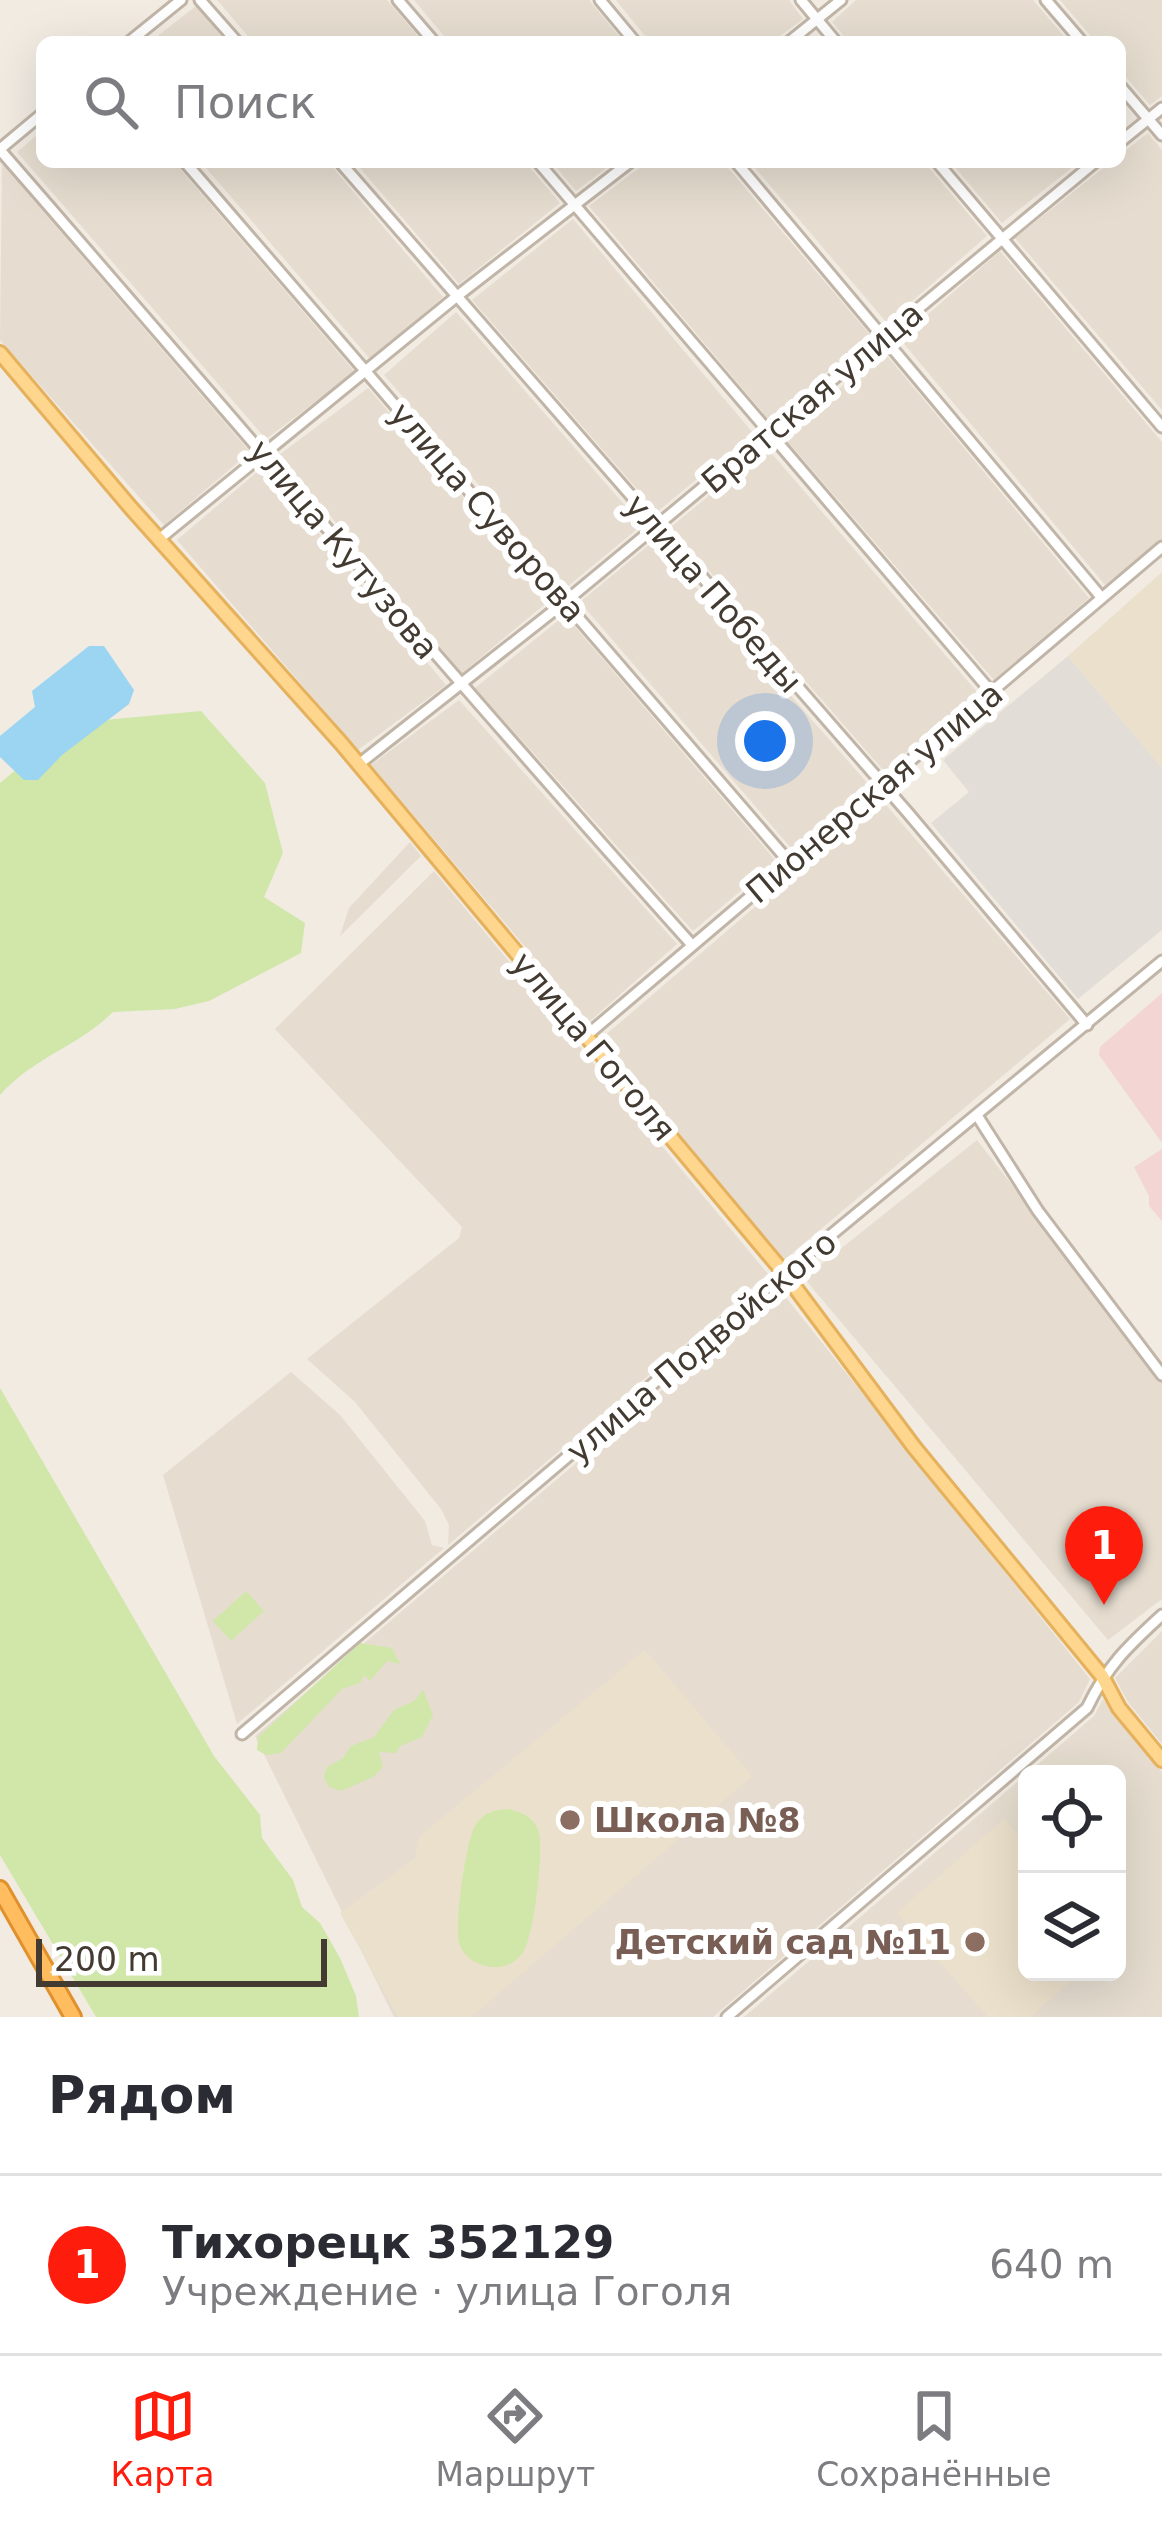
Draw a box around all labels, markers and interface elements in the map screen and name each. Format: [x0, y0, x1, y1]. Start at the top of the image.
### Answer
search box [36, 36, 1126, 168]
icon: search [78, 69, 144, 135]
text: Поиск [174, 76, 317, 129]
street label: Братская улица [694, 294, 931, 501]
street label: улица Суворова [382, 395, 594, 630]
street label: улица Кутузова [240, 432, 447, 667]
street label: улица Победы [617, 486, 810, 700]
street label: Пионерская улица [738, 674, 1010, 911]
your location [735, 711, 795, 771]
street label: улица Гоголя [503, 944, 684, 1148]
street label: улица Подвойского [559, 1222, 844, 1471]
pin: 1 [1065, 1506, 1143, 1605]
map controls [1018, 1765, 1126, 1981]
button: locate [1018, 1765, 1126, 1873]
place label: Школа №8 [594, 1801, 800, 1840]
marker: Школа №8 [557, 1807, 583, 1833]
button: layers [1018, 1873, 1126, 1981]
place label: Детский сад №11 [615, 1923, 951, 1962]
marker: Детский сад №11 [962, 1929, 988, 1955]
scale bar [36, 1933, 327, 1986]
text: 200 m [54, 1940, 160, 1979]
text: Рядом [48, 2066, 236, 2125]
text: Тихорецк 352129 [162, 2216, 614, 2269]
text: 1 [73, 2242, 101, 2287]
text: 640 m [989, 2242, 1114, 2287]
text: Учреждение · улица Гоголя [162, 2269, 732, 2314]
tab: Карта [111, 2383, 215, 2494]
tab: Маршрут [436, 2383, 595, 2494]
tab: Сохранённые [816, 2383, 1051, 2494]

